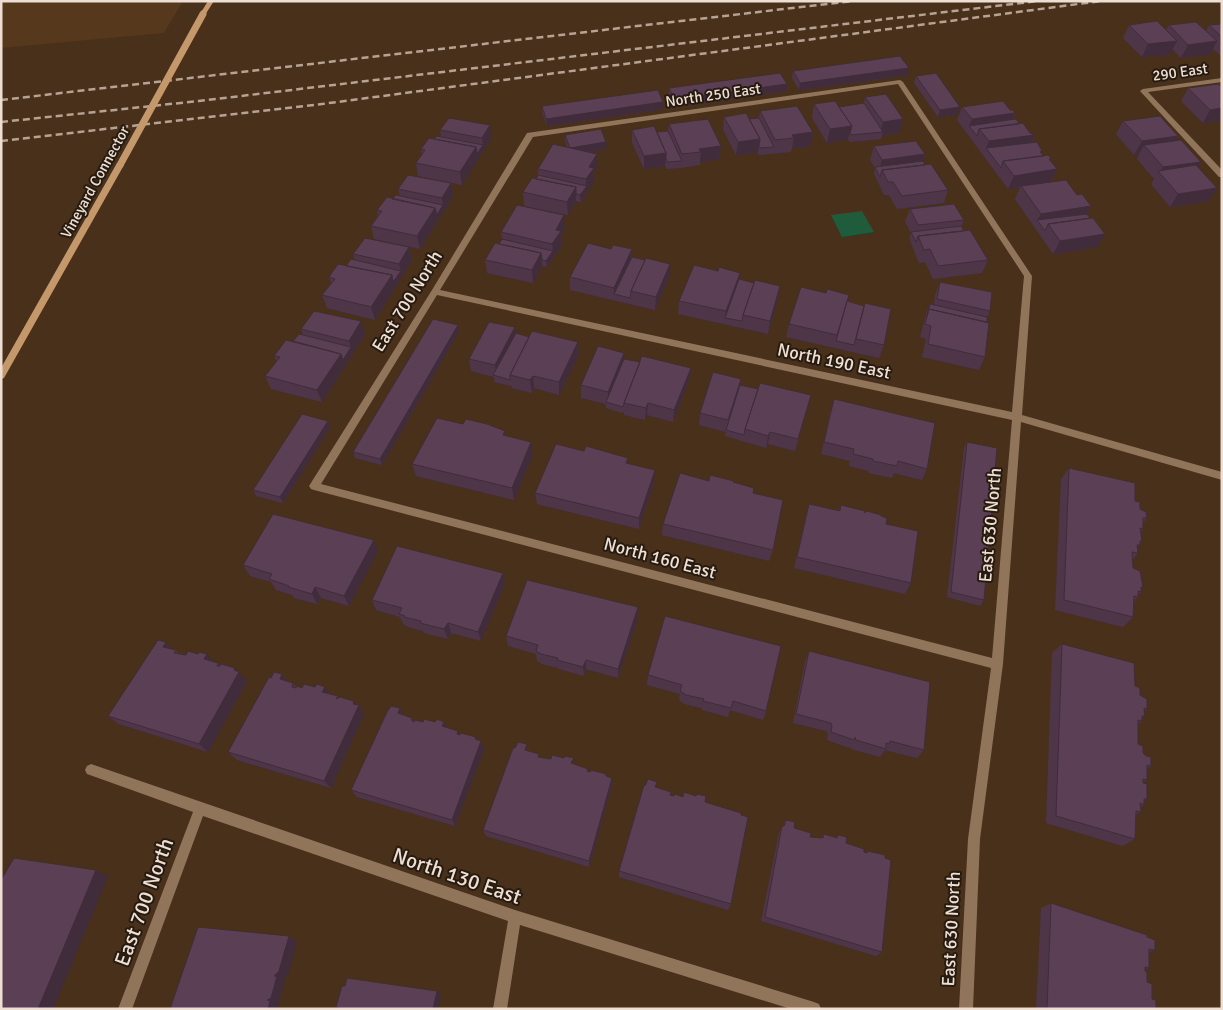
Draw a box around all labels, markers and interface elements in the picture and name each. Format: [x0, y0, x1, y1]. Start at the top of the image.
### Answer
street label: 290 East [1151, 59, 1209, 85]
street label: North 250 East [664, 79, 762, 111]
street label: Vineyard Connector [57, 122, 133, 241]
street label: East 700 North [367, 246, 447, 356]
street label: North 190 East [775, 338, 893, 384]
street label: East 630 North [974, 467, 1006, 583]
street label: North 160 East [602, 532, 718, 584]
street label: East 700 North [109, 834, 179, 970]
street label: North 130 East [389, 842, 525, 910]
street label: East 630 North [937, 871, 965, 987]

